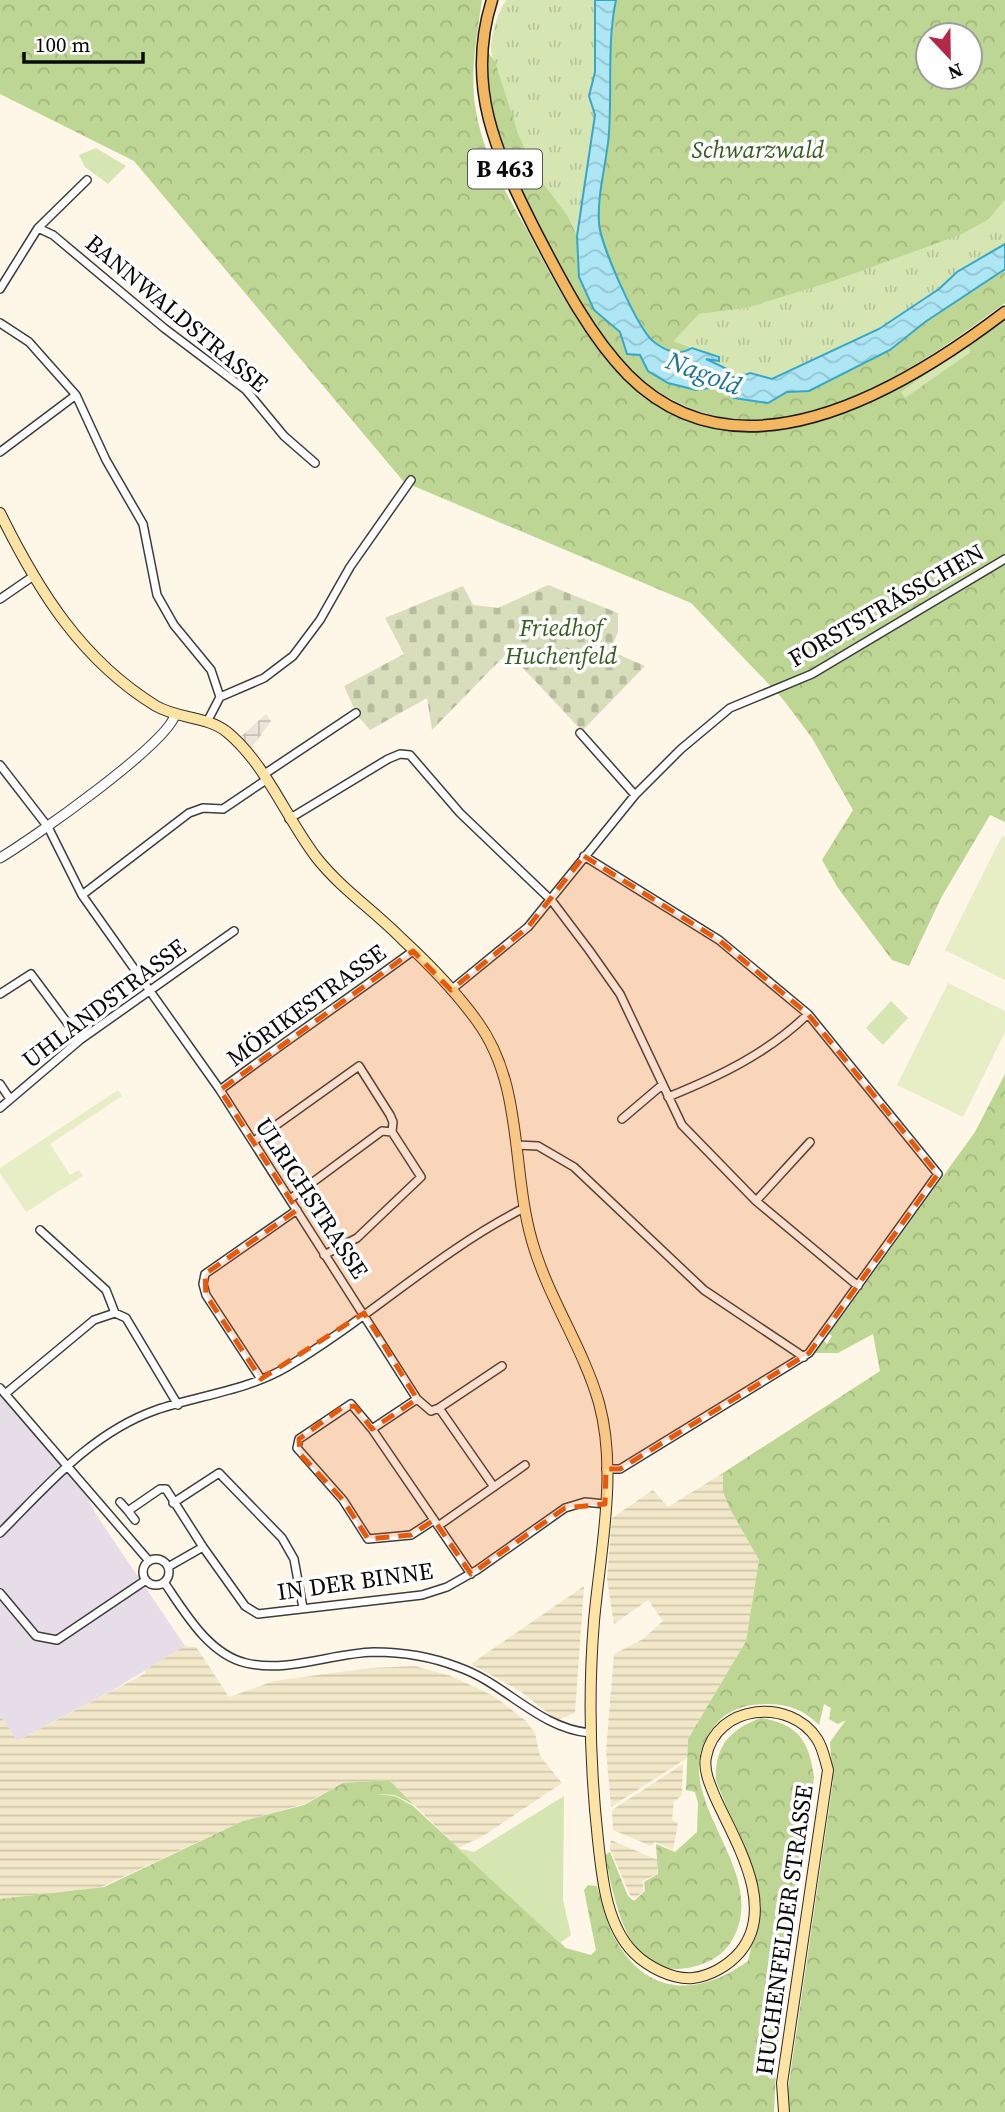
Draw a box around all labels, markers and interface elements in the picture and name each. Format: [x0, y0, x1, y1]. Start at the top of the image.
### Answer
scale bar [24, 21, 144, 65]
north arrow [914, 21, 984, 91]
text: 100 m [35, 30, 90, 59]
text: N [944, 57, 967, 86]
park label: Schwarzwald [692, 133, 825, 166]
road number: B 463 [468, 150, 542, 188]
street label: BANNWALDSTRASSE [79, 227, 275, 399]
water label: Nagold [660, 342, 747, 404]
street label: FORSTSTRÄSSCHEN [782, 535, 990, 675]
park label: Friedhof Huchenfeld [504, 611, 618, 672]
street label: UHLANDSTRASSE [15, 930, 193, 1076]
street label: MÖRIKESTRASSE [220, 936, 392, 1074]
street label: ULRICHSTRASSE [248, 1111, 376, 1285]
street label: IN DER BINNE [275, 1554, 435, 1608]
street label: HUCHENFELDER STRASSE [747, 1783, 821, 2077]

